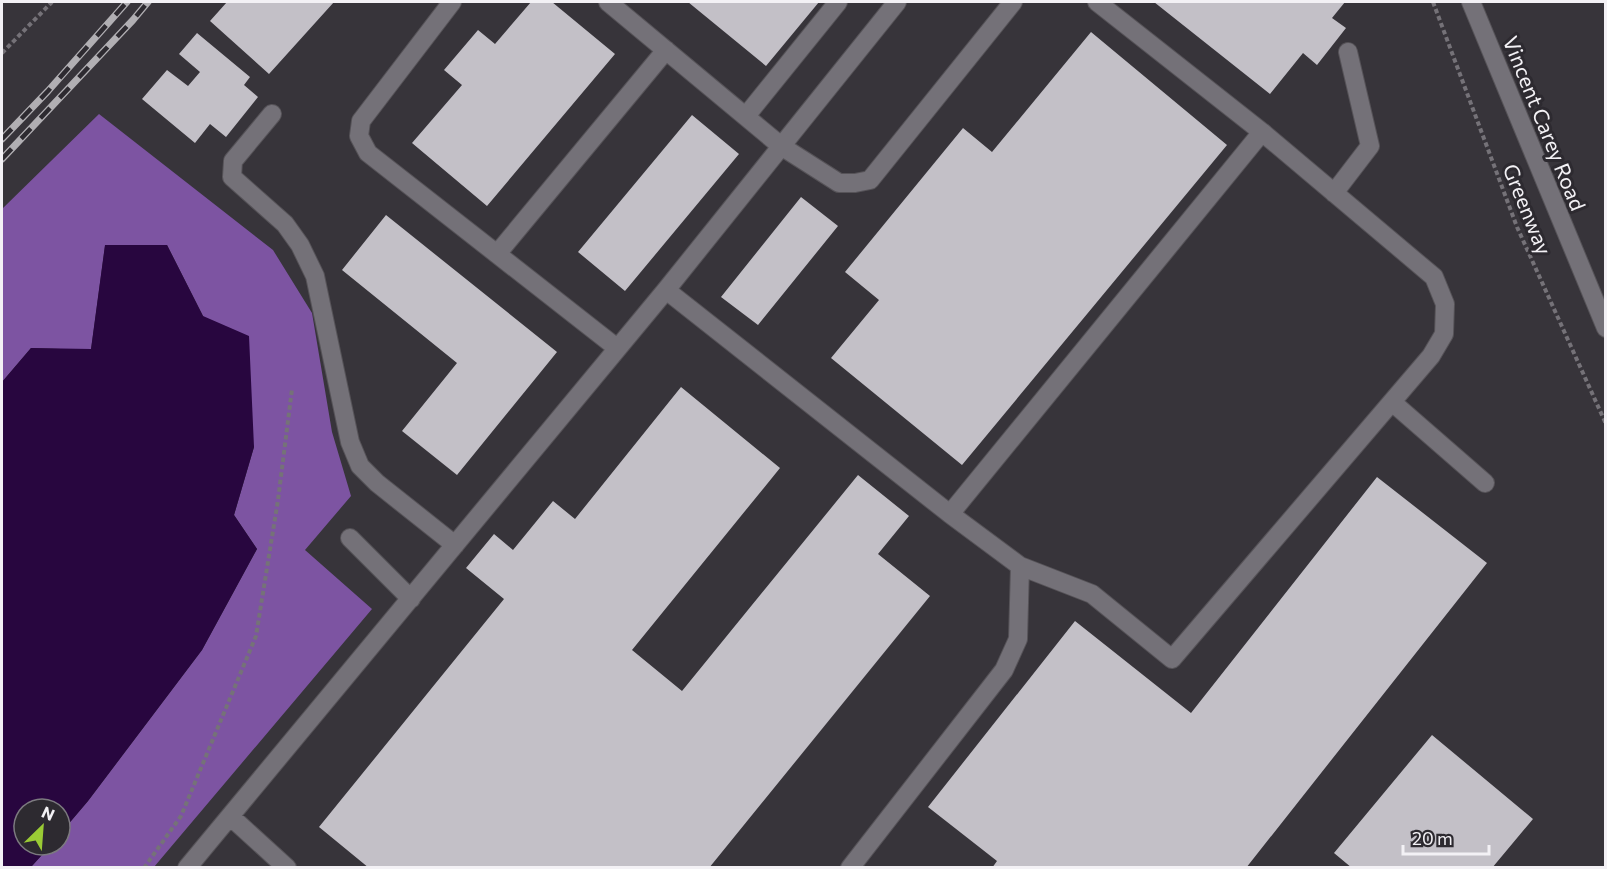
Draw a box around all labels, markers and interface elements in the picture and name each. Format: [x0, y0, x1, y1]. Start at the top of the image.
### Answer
street label: Vincent Carey Road [1499, 32, 1591, 214]
street label: Greenway [1499, 160, 1558, 258]
north arrow [12, 797, 72, 857]
text: N [39, 802, 58, 824]
scale bar [1403, 818, 1488, 856]
text: 20 m [1412, 827, 1453, 849]

